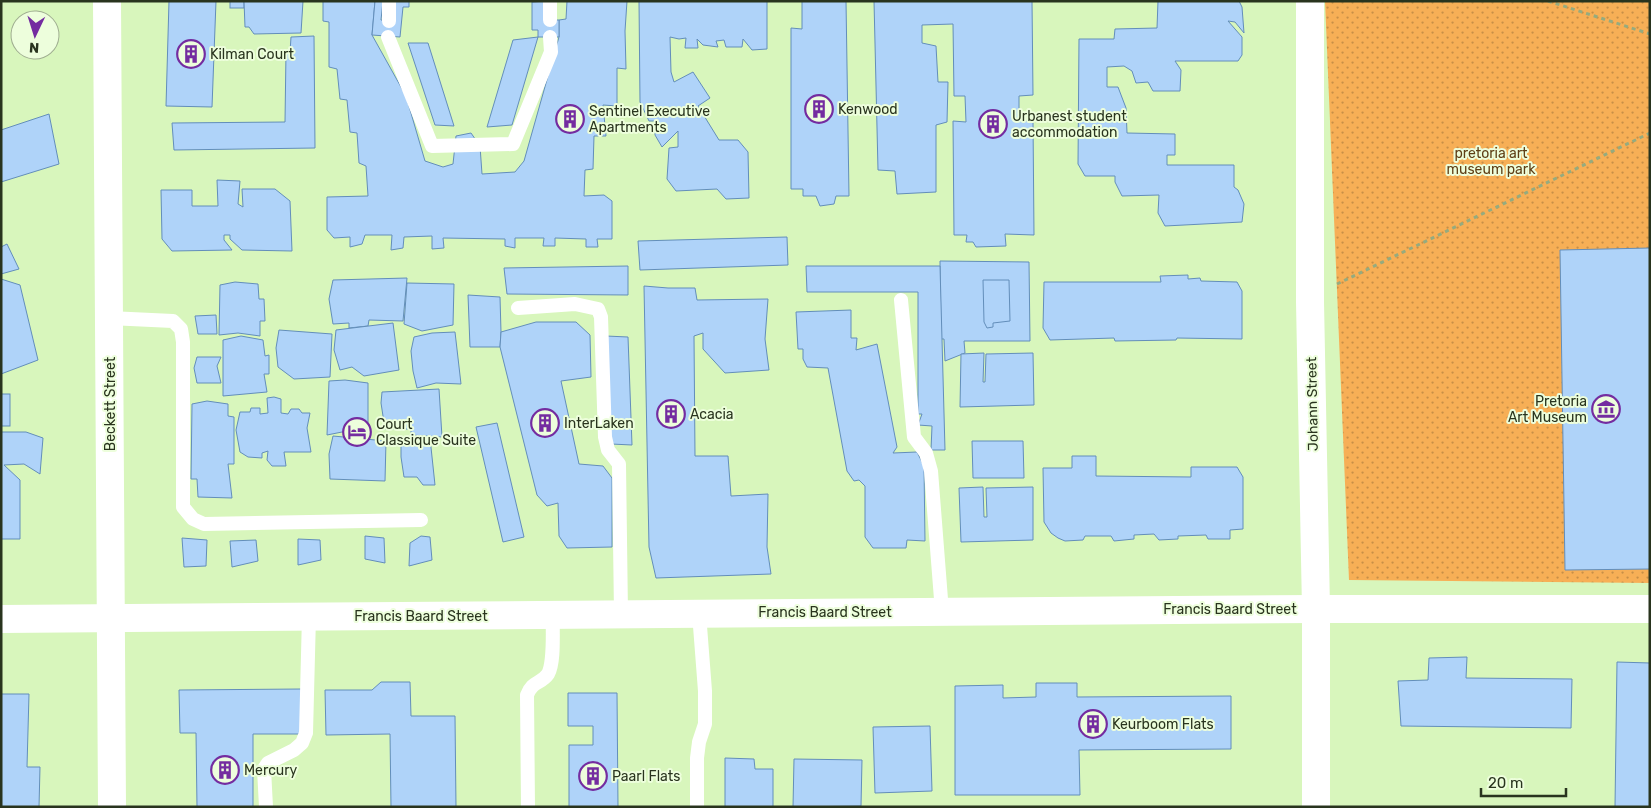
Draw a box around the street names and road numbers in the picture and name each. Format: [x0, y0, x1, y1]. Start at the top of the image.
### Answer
street label: Beckett Street [102, 356, 119, 451]
street label: Johann Street [1303, 356, 1322, 451]
street label: Francis Baard Street [1163, 601, 1297, 618]
street label: Francis Baard Street [758, 604, 892, 621]
street label: Francis Baard Street [354, 608, 488, 625]

